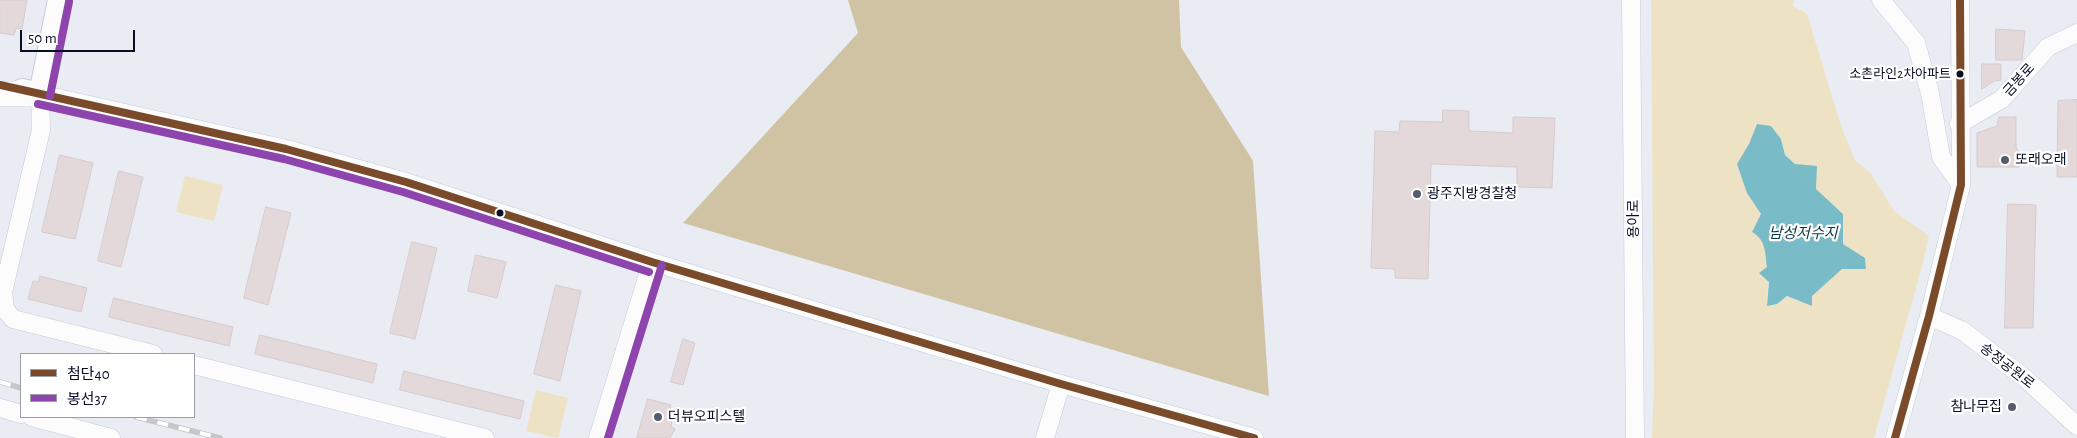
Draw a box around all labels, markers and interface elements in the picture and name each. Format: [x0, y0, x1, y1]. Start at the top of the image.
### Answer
scale bar [22, 20, 138, 52]
text: 50 m [28, 31, 57, 46]
street label: 금봉로 [2000, 60, 2038, 100]
place label: 소촌라인2차아파트 [1849, 66, 1951, 82]
marker: 소촌라인2차아파트 [1955, 69, 1965, 79]
place label: 또래오래 [2015, 152, 2067, 168]
marker: 또래오래 [1999, 154, 2011, 166]
place label: 광주지방경찰청 [1427, 186, 1517, 202]
marker: 광주지방경찰청 [1411, 188, 1423, 200]
street label: 용아로 [1626, 200, 1642, 238]
unlabelled marker [495, 208, 505, 218]
water label: 남성저수지 [1769, 224, 1837, 242]
street label: 송정공원로 [1976, 340, 2038, 392]
legend [20, 353, 195, 418]
text: 첨단40 [67, 367, 110, 382]
text: 봉선37 [67, 392, 107, 407]
place label: 참나무집 [1950, 399, 2002, 415]
marker: 참나무집 [2006, 401, 2018, 413]
place label: 더뷰오피스텔 [668, 409, 745, 425]
marker: 더뷰오피스텔 [652, 411, 664, 423]

